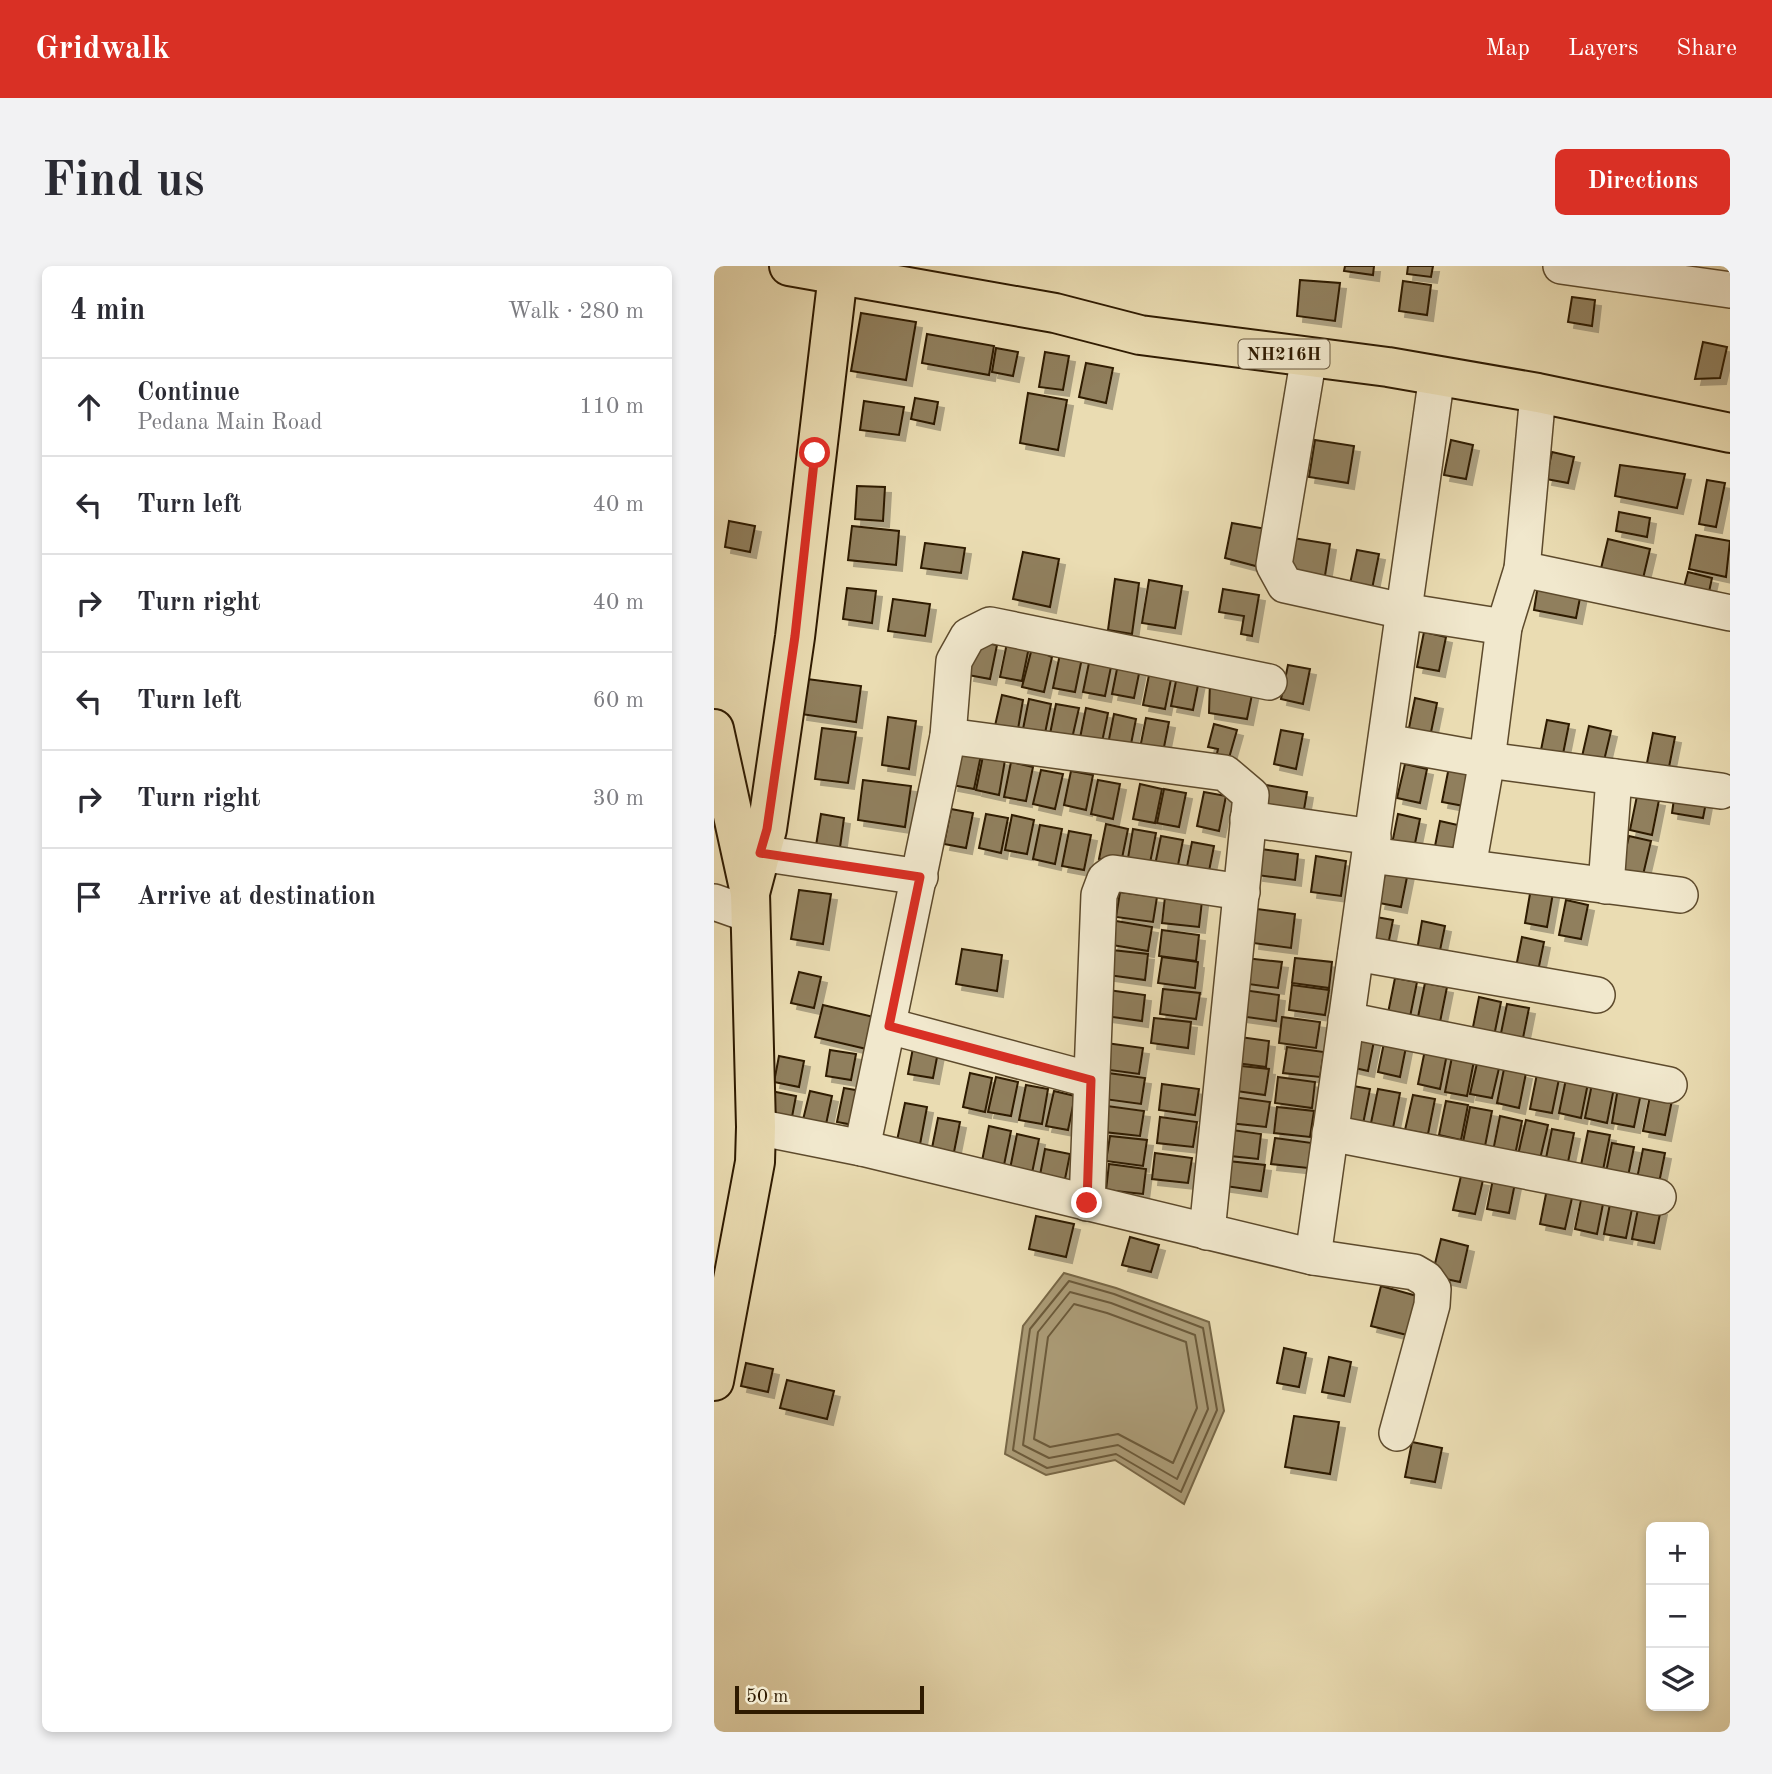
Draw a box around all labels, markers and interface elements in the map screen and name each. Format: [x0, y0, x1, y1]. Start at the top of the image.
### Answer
text: Gridwalk [35, 33, 170, 66]
text: Map [1486, 37, 1530, 61]
text: Layers [1568, 37, 1638, 61]
text: Share [1676, 37, 1737, 61]
button: Directions [1555, 149, 1730, 215]
text: Find us [42, 158, 205, 207]
text: 4 min [70, 296, 145, 326]
text: Walk · 280 m [508, 300, 644, 323]
road number: NH216H [1238, 340, 1330, 368]
text: Continue [137, 380, 240, 406]
icon: ahead [70, 388, 108, 426]
text: 110 m [579, 395, 644, 418]
text: Pedana Main Road [137, 411, 323, 434]
route start [799, 437, 830, 468]
icon: left [70, 486, 108, 524]
text: Turn left [137, 492, 242, 518]
text: 40 m [593, 493, 644, 516]
icon: right [70, 584, 108, 622]
text: Turn right [137, 590, 260, 616]
text: 40 m [593, 591, 644, 614]
icon: left [70, 682, 108, 720]
text: Turn left [137, 688, 242, 714]
text: 60 m [593, 689, 644, 712]
icon: right [70, 780, 108, 818]
text: Turn right [137, 786, 260, 812]
text: 30 m [593, 787, 644, 810]
icon: arrive [70, 878, 108, 916]
text: Arrive at destination [137, 884, 376, 910]
route end [1071, 1187, 1102, 1218]
map controls [1646, 1522, 1709, 1711]
button: + [1646, 1522, 1709, 1585]
button: − [1646, 1585, 1709, 1648]
button: layers [1646, 1648, 1709, 1711]
scale bar [735, 1683, 924, 1715]
text: 50 m [746, 1688, 788, 1707]

